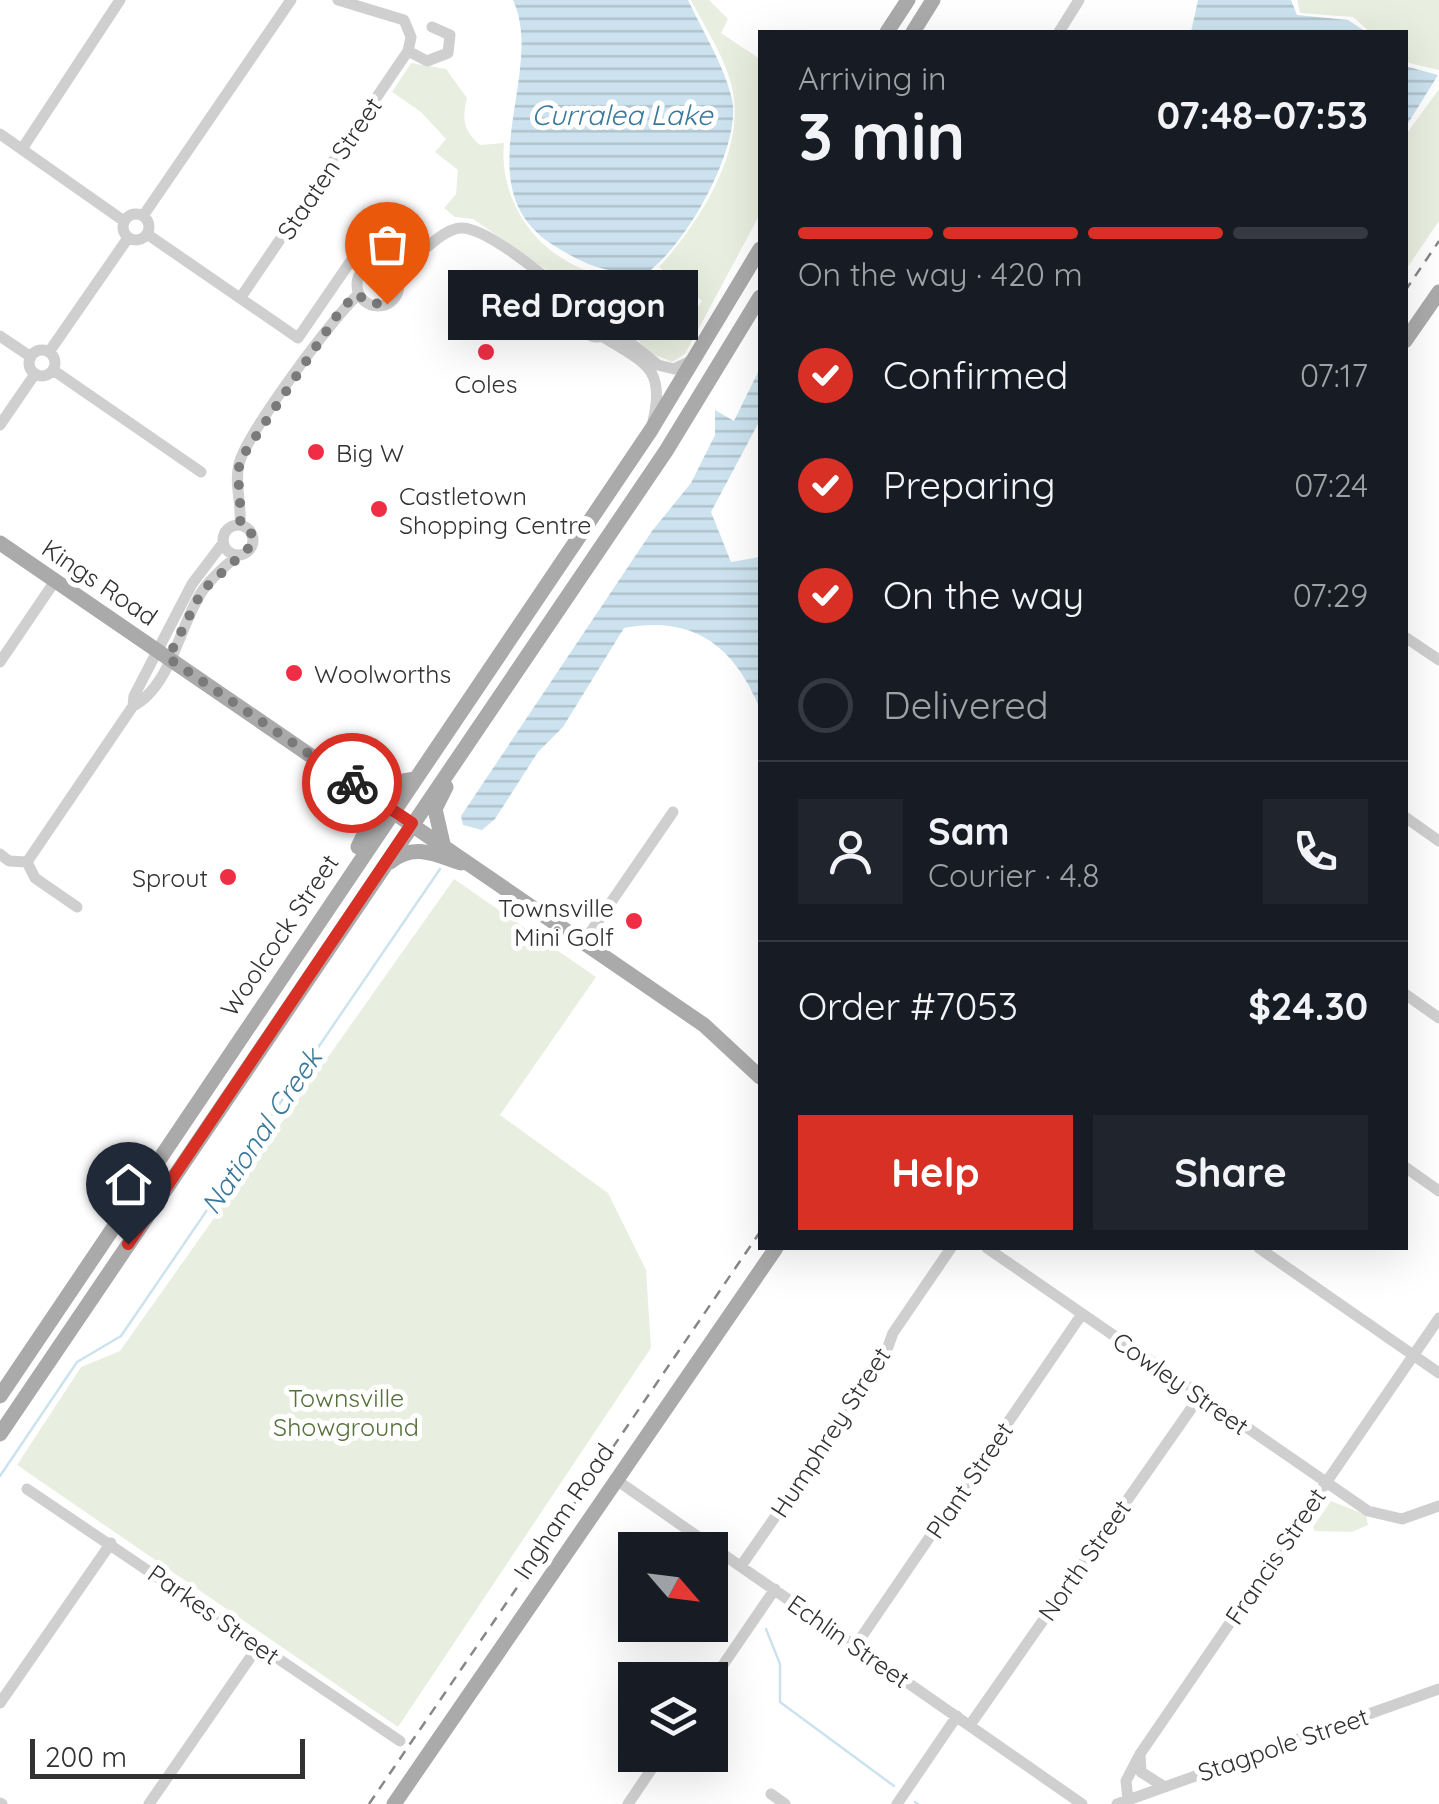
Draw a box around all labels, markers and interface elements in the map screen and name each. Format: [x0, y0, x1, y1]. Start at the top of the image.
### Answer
text: Arriving in [798, 58, 947, 98]
street label: Staaten Street [270, 91, 388, 245]
text: 07:48–07:53 [1157, 91, 1368, 139]
text: 3 min [798, 95, 965, 176]
water label: Curralea Lake [531, 97, 714, 132]
pin [345, 202, 430, 305]
icon: bag [360, 217, 415, 272]
text: On the way · 420 m [798, 254, 1083, 294]
callout: Red Dragon [447, 269, 697, 339]
text: Red Dragon [480, 285, 666, 325]
marker: Coles [475, 341, 497, 363]
icon: check [798, 348, 853, 403]
text: Confirmed [883, 351, 1068, 399]
text: 07:17 [1300, 355, 1368, 395]
place label: Coles [455, 368, 517, 399]
place label: Big W [336, 437, 404, 468]
marker: Big W [305, 441, 327, 463]
icon: check [798, 458, 853, 513]
text: Preparing [883, 461, 1055, 509]
text: 07:24 [1294, 465, 1368, 505]
place label: Castletown Shopping Centre [399, 480, 591, 540]
marker: Castletown Shopping Centre [368, 498, 390, 520]
street label: Kings Road [36, 532, 164, 632]
icon: check [798, 568, 853, 623]
text: On the way [883, 571, 1084, 619]
text: 07:29 [1293, 575, 1368, 615]
place label: Woolworths [314, 658, 451, 689]
marker: Woolworths [283, 662, 305, 684]
text: Delivered [883, 681, 1049, 729]
courier [302, 733, 402, 833]
icon: bike [325, 756, 380, 811]
button: person [798, 799, 903, 904]
button: phone [1263, 799, 1368, 904]
text: Sam [928, 807, 1010, 855]
street label: Woolcock Street [213, 848, 345, 1022]
text: Courier · 4.8 [928, 855, 1100, 895]
place label: Sprout [132, 862, 208, 893]
marker: Sprout [217, 866, 239, 888]
place label: Townsville Mini Golf [498, 892, 614, 952]
marker: Townsville Mini Golf [623, 910, 645, 932]
text: Order #7053 [798, 982, 1018, 1030]
text: $24.30 [1248, 982, 1368, 1030]
water label: National Creek [193, 1039, 331, 1220]
button: Help [798, 1115, 1073, 1230]
button: Share [1093, 1115, 1368, 1230]
pin [86, 1142, 171, 1245]
icon: home [101, 1157, 156, 1212]
street label: Cowley Street [1107, 1325, 1255, 1441]
street label: Humphrey Street [763, 1341, 897, 1523]
park label: Townsville Showground [273, 1382, 419, 1442]
street label: Plant Street [919, 1416, 1019, 1544]
street label: Ingham Road [506, 1437, 620, 1585]
street label: Francis Street [1218, 1482, 1332, 1630]
street label: North Street [1031, 1493, 1137, 1627]
north arrow [618, 1532, 728, 1642]
map controls [618, 1532, 728, 1772]
street label: Parkes Street [142, 1557, 286, 1671]
street label: Echlin Street [782, 1588, 916, 1694]
button: layers [618, 1662, 728, 1772]
street label: Stagpole Street [1194, 1700, 1372, 1788]
scale bar [30, 1734, 305, 1778]
text: 200 m [45, 1739, 127, 1774]

